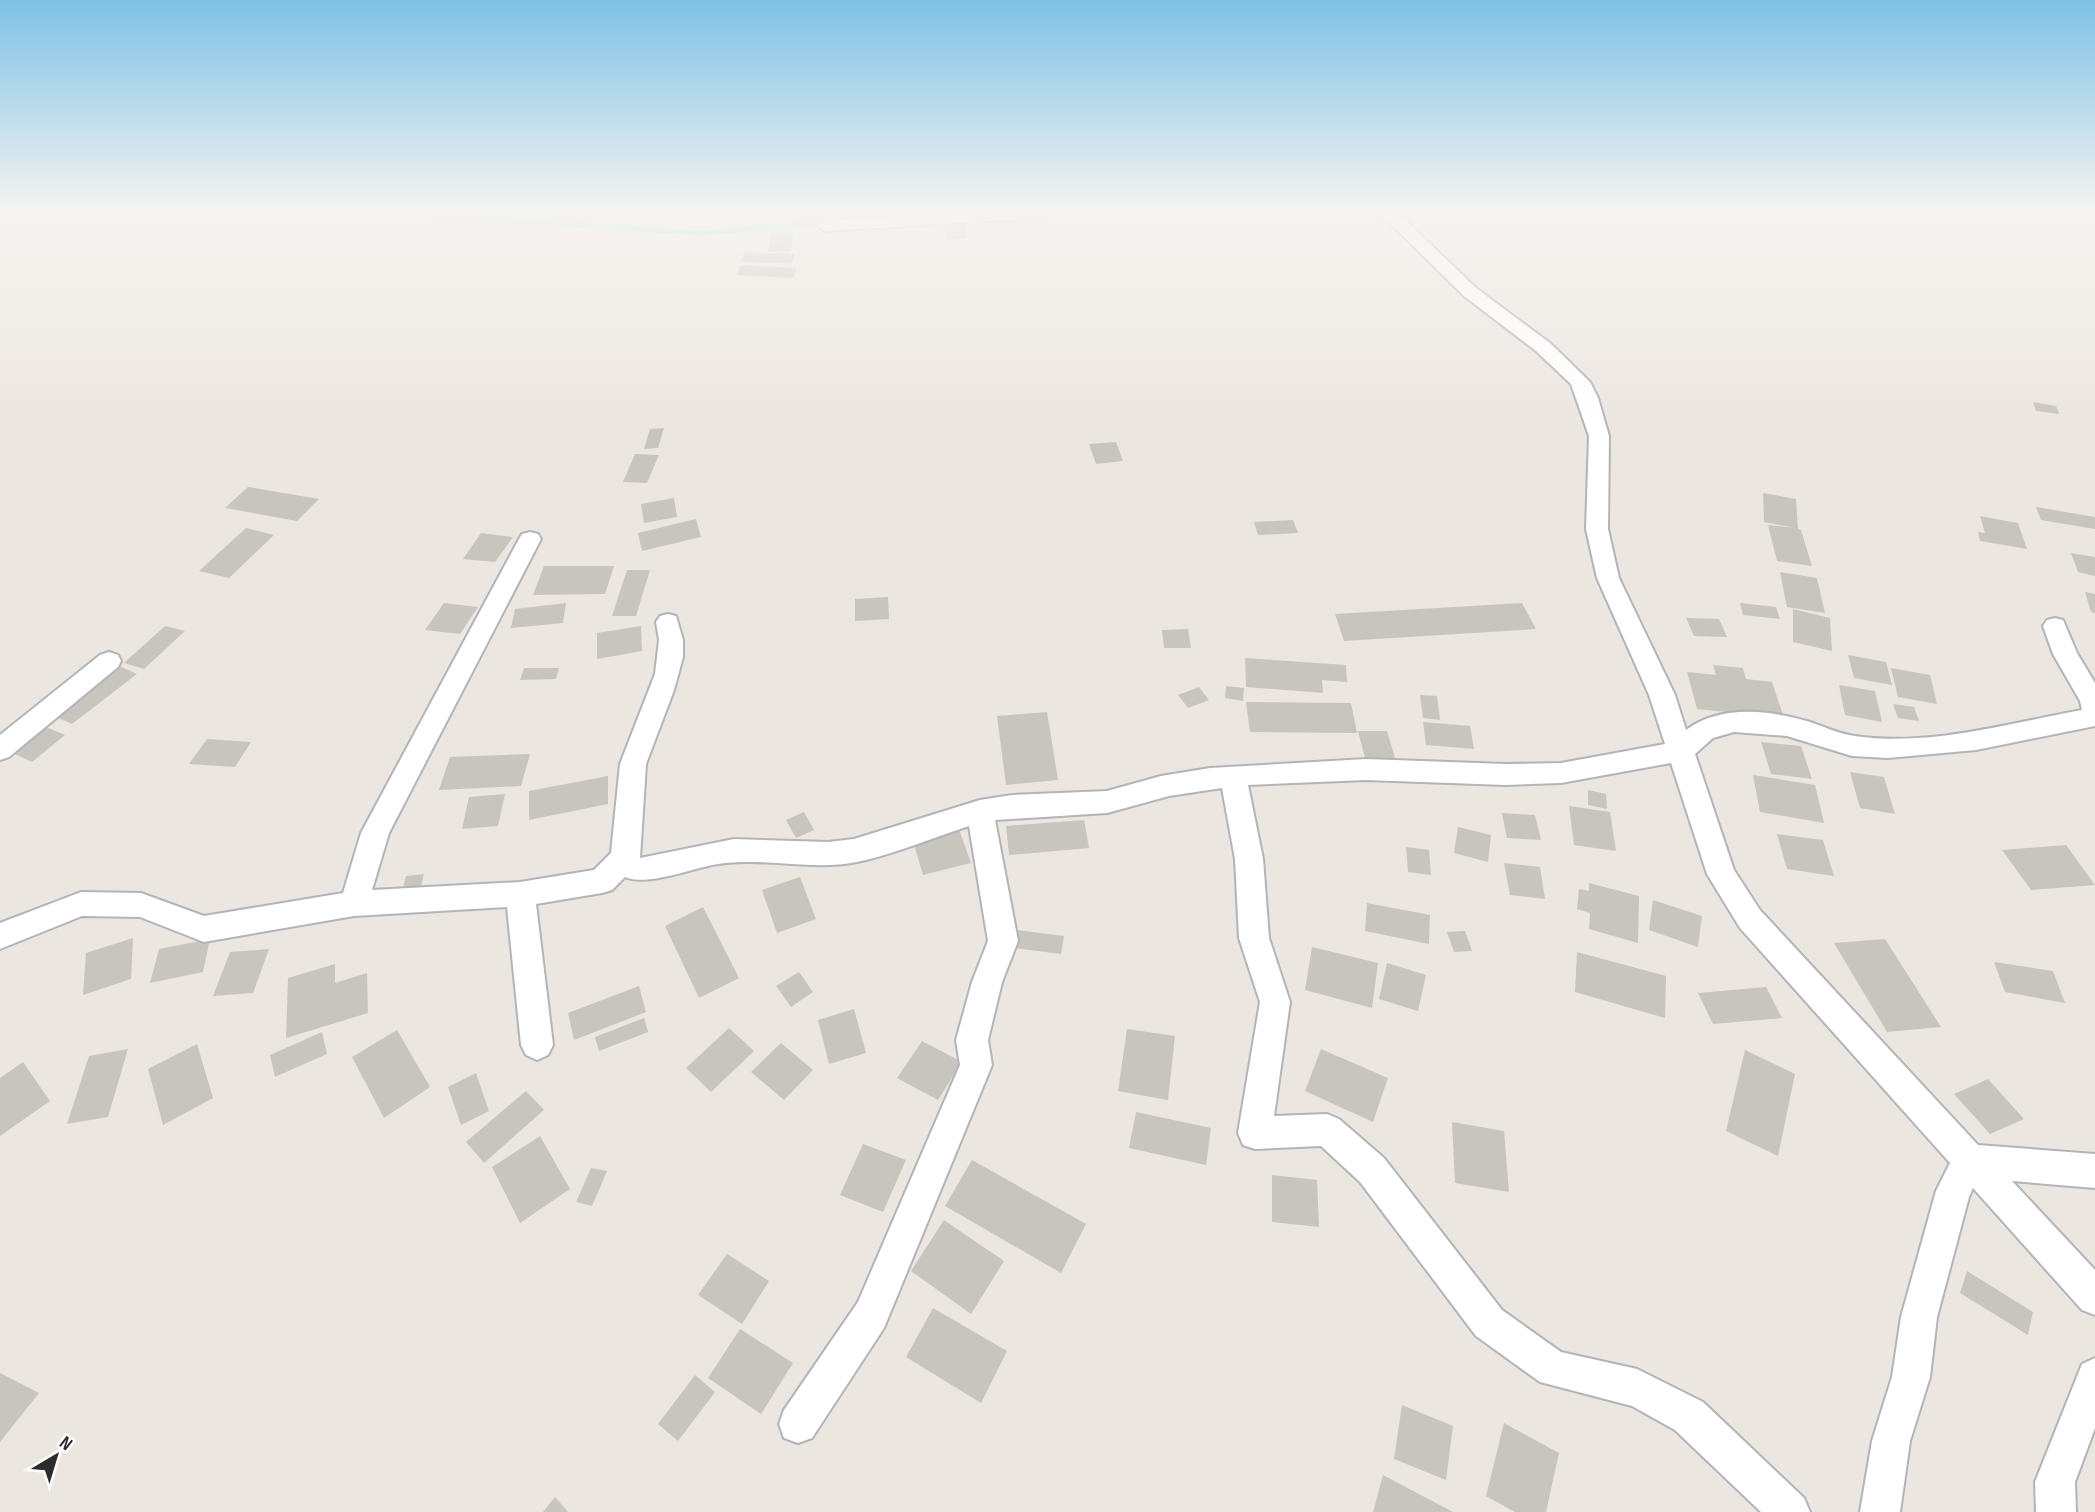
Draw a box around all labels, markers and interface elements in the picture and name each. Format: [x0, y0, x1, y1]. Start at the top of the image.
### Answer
north arrow [21, 1421, 91, 1491]
text: N [54, 1432, 77, 1456]

